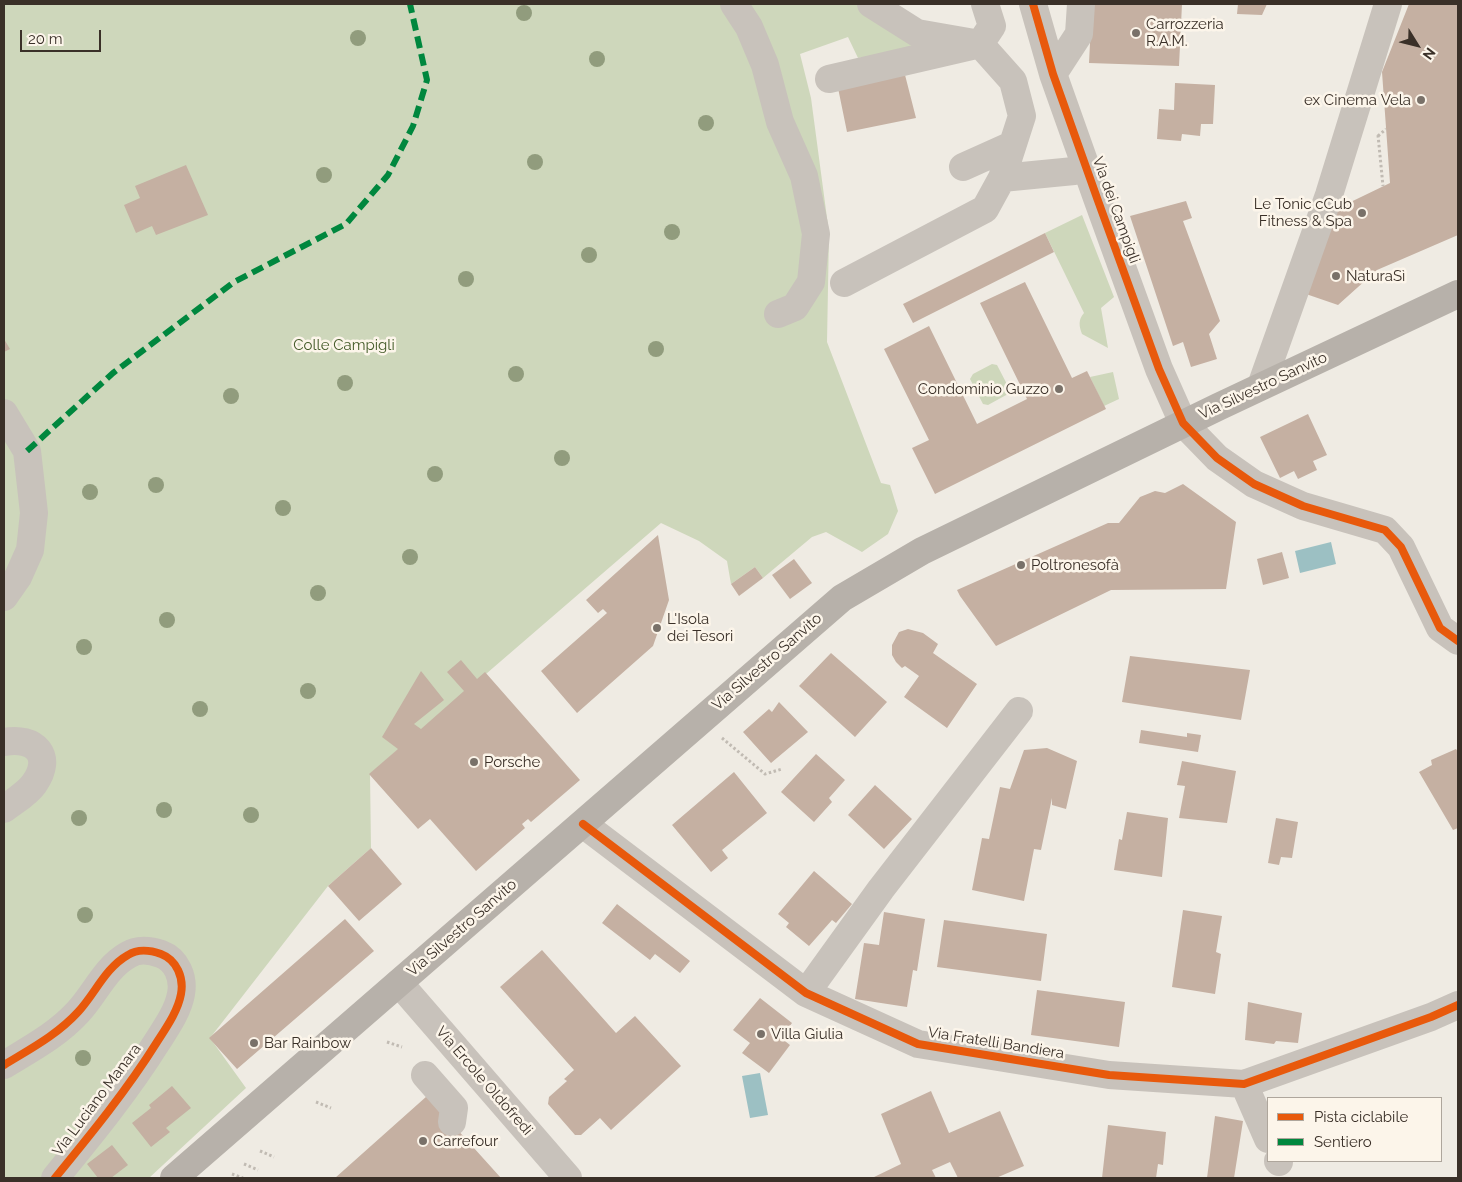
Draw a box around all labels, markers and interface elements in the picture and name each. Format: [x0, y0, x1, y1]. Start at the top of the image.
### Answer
place label: Carrozzeria R.A.M. [1146, 15, 1224, 50]
scale bar [22, 20, 104, 52]
north arrow [1392, 20, 1442, 70]
marker: Carrozzeria R.A.M. [1130, 27, 1142, 39]
text: 20 m [28, 30, 63, 48]
text: N [1420, 45, 1439, 63]
place label: ex Cinema Vela [1304, 91, 1411, 109]
marker: ex Cinema Vela [1415, 94, 1427, 106]
street label: Via dei Campigli [1088, 154, 1144, 266]
place label: Le Tonic cCub Fitness & Spa [1254, 195, 1352, 230]
marker: Le Tonic cCub Fitness & Spa [1356, 207, 1368, 219]
place label: NaturaSì [1346, 267, 1405, 285]
marker: NaturaSì [1330, 270, 1342, 282]
park label: Colle Campigli [293, 336, 395, 354]
street label: Via Silvestro Sanvito [1196, 348, 1330, 424]
place label: Condominio Guzzo [918, 380, 1049, 398]
marker: Condominio Guzzo [1053, 383, 1065, 395]
place label: Poltronesofà [1031, 556, 1119, 574]
marker: Poltronesofà [1015, 559, 1027, 571]
place label: L'Isola dei Tesori [667, 610, 733, 645]
street label: Via Silvestro Sanvito [709, 610, 825, 714]
marker: L'Isola dei Tesori [651, 622, 663, 634]
place label: Porsche [484, 753, 540, 771]
marker: Porsche [468, 756, 480, 768]
street label: Via Silvestro Sanvito [404, 876, 520, 980]
street label: Via Ercole Oldofredi [432, 1023, 536, 1139]
street label: Via Fratelli Bandiera [927, 1023, 1065, 1063]
place label: Villa Giulia [771, 1025, 843, 1043]
marker: Villa Giulia [755, 1028, 767, 1040]
place label: Bar Rainbow [264, 1034, 351, 1052]
marker: Bar Rainbow [248, 1037, 260, 1049]
street label: Via Luciano Manara [49, 1040, 145, 1160]
legend [1267, 1097, 1442, 1162]
text: Pista ciclabile [1314, 1108, 1408, 1126]
place label: Carrefour [433, 1132, 498, 1150]
text: Sentiero [1314, 1133, 1372, 1151]
marker: Carrefour [417, 1135, 429, 1147]

